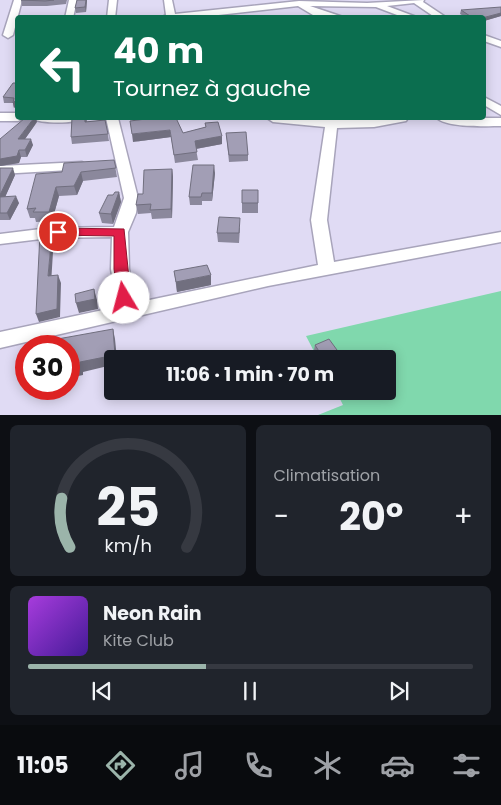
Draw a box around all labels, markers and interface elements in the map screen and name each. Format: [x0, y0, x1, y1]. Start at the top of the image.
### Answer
text: 40 m [113, 26, 204, 75]
icon: left [30, 35, 95, 100]
text: Tournez à gauche [113, 73, 311, 104]
pin [37, 211, 79, 253]
icon: arrive [44, 218, 72, 246]
position arrow [97, 271, 149, 323]
speed limit sign: 30 [15, 335, 80, 400]
text: 11:06 · 1 min · 70 m [166, 361, 334, 388]
text: Climatisation [274, 464, 380, 487]
text: 25 [96, 471, 160, 544]
text: 20° [339, 490, 403, 543]
text: − [274, 497, 289, 536]
text: + [454, 497, 473, 536]
text: km/h [104, 533, 152, 558]
text: Neon Rain [103, 600, 202, 627]
text: Kite Club [103, 629, 174, 652]
icon: previous [88, 677, 116, 705]
icon: pause [236, 677, 264, 705]
icon: next [385, 677, 413, 705]
icon: directions [103, 748, 138, 783]
icon: music [172, 748, 207, 783]
icon: phone [241, 748, 276, 783]
icon: climate [310, 748, 345, 783]
icon: car [380, 748, 415, 783]
icon: filters [449, 748, 484, 783]
text: 11:05 [17, 750, 69, 781]

